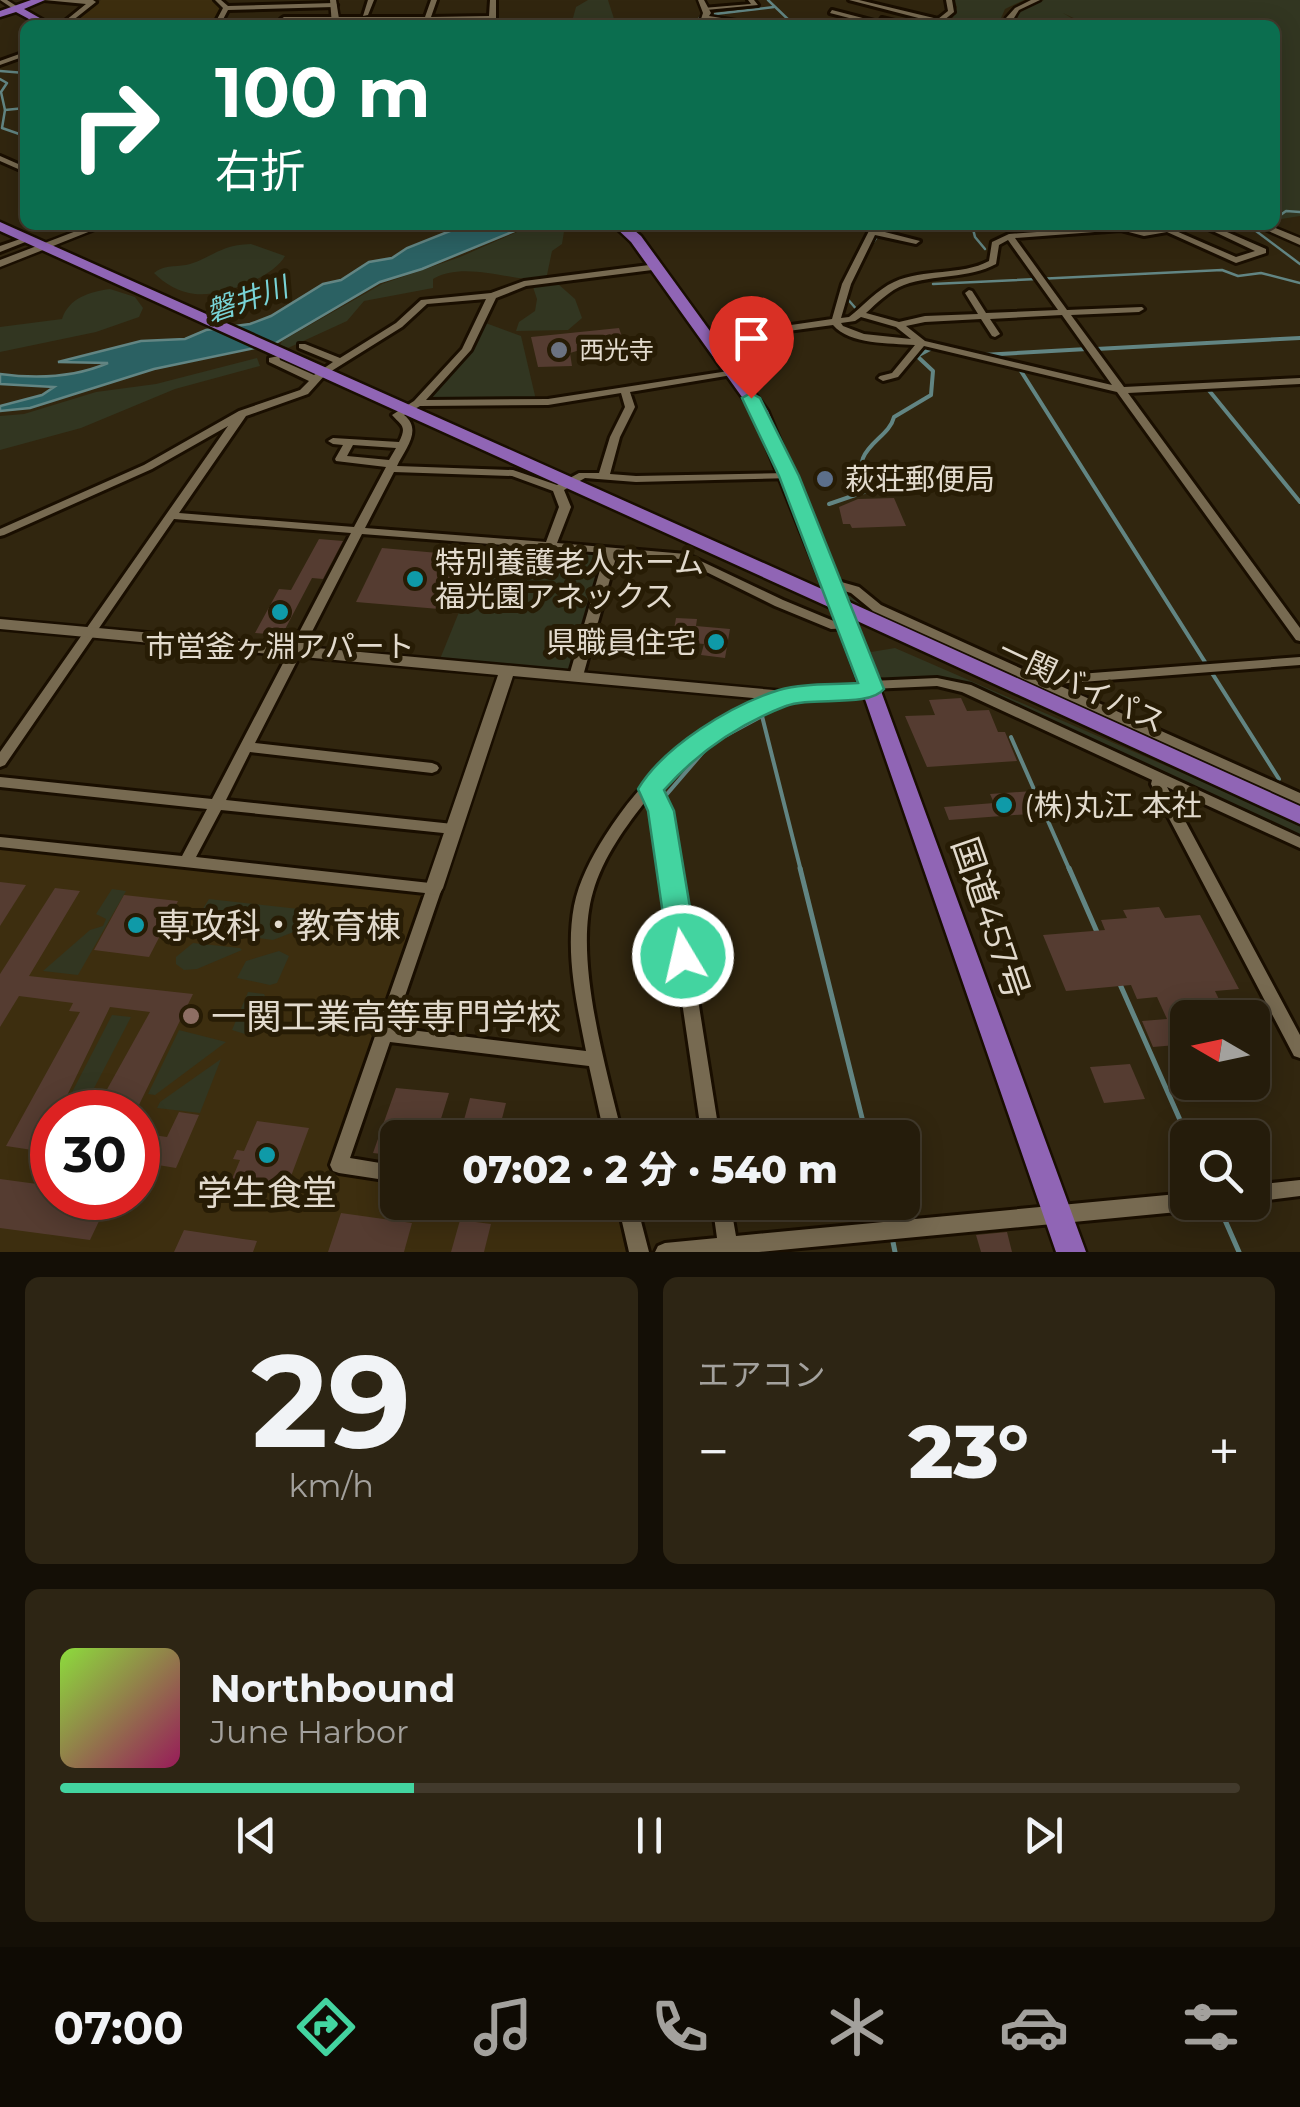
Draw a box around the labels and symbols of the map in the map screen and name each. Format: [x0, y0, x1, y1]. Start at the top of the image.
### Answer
water label: 磐井川 [202, 268, 295, 329]
pin [709, 296, 794, 399]
place label: 西光寺 [579, 335, 654, 365]
marker: 西光寺 [548, 339, 570, 361]
place label: 萩荘郵便局 [845, 461, 995, 498]
marker: 萩荘郵便局 [814, 468, 836, 490]
place label: 特別養護老人ホーム 福光園アネックス [435, 544, 704, 615]
marker: 特別養護老人ホーム 福光園アネックス [404, 568, 426, 590]
marker: 市営釜ヶ淵アパート [269, 601, 291, 623]
place label: 県職員住宅 [546, 624, 696, 661]
place label: 市営釜ヶ淵アパート [145, 628, 415, 665]
marker: 県職員住宅 [705, 631, 727, 653]
street label: 一関バイパス [993, 631, 1171, 741]
place label: (株)丸江 本社 [1024, 787, 1202, 824]
marker: (株)丸江 本社 [993, 794, 1015, 816]
street label: 国道457号 [943, 832, 1039, 1004]
place label: 専攻科・教育棟 [156, 904, 401, 947]
position arrow [631, 904, 735, 1008]
marker: 専攻科・教育棟 [125, 914, 147, 936]
place label: 一関工業高等専門学校 [211, 995, 561, 1038]
north arrow [1170, 1000, 1270, 1100]
marker: 一関工業高等専門学校 [180, 1005, 202, 1027]
speed limit sign: 30 [30, 1090, 160, 1220]
marker: 学生食堂 [256, 1144, 278, 1166]
place label: 学生食堂 [197, 1171, 337, 1214]

